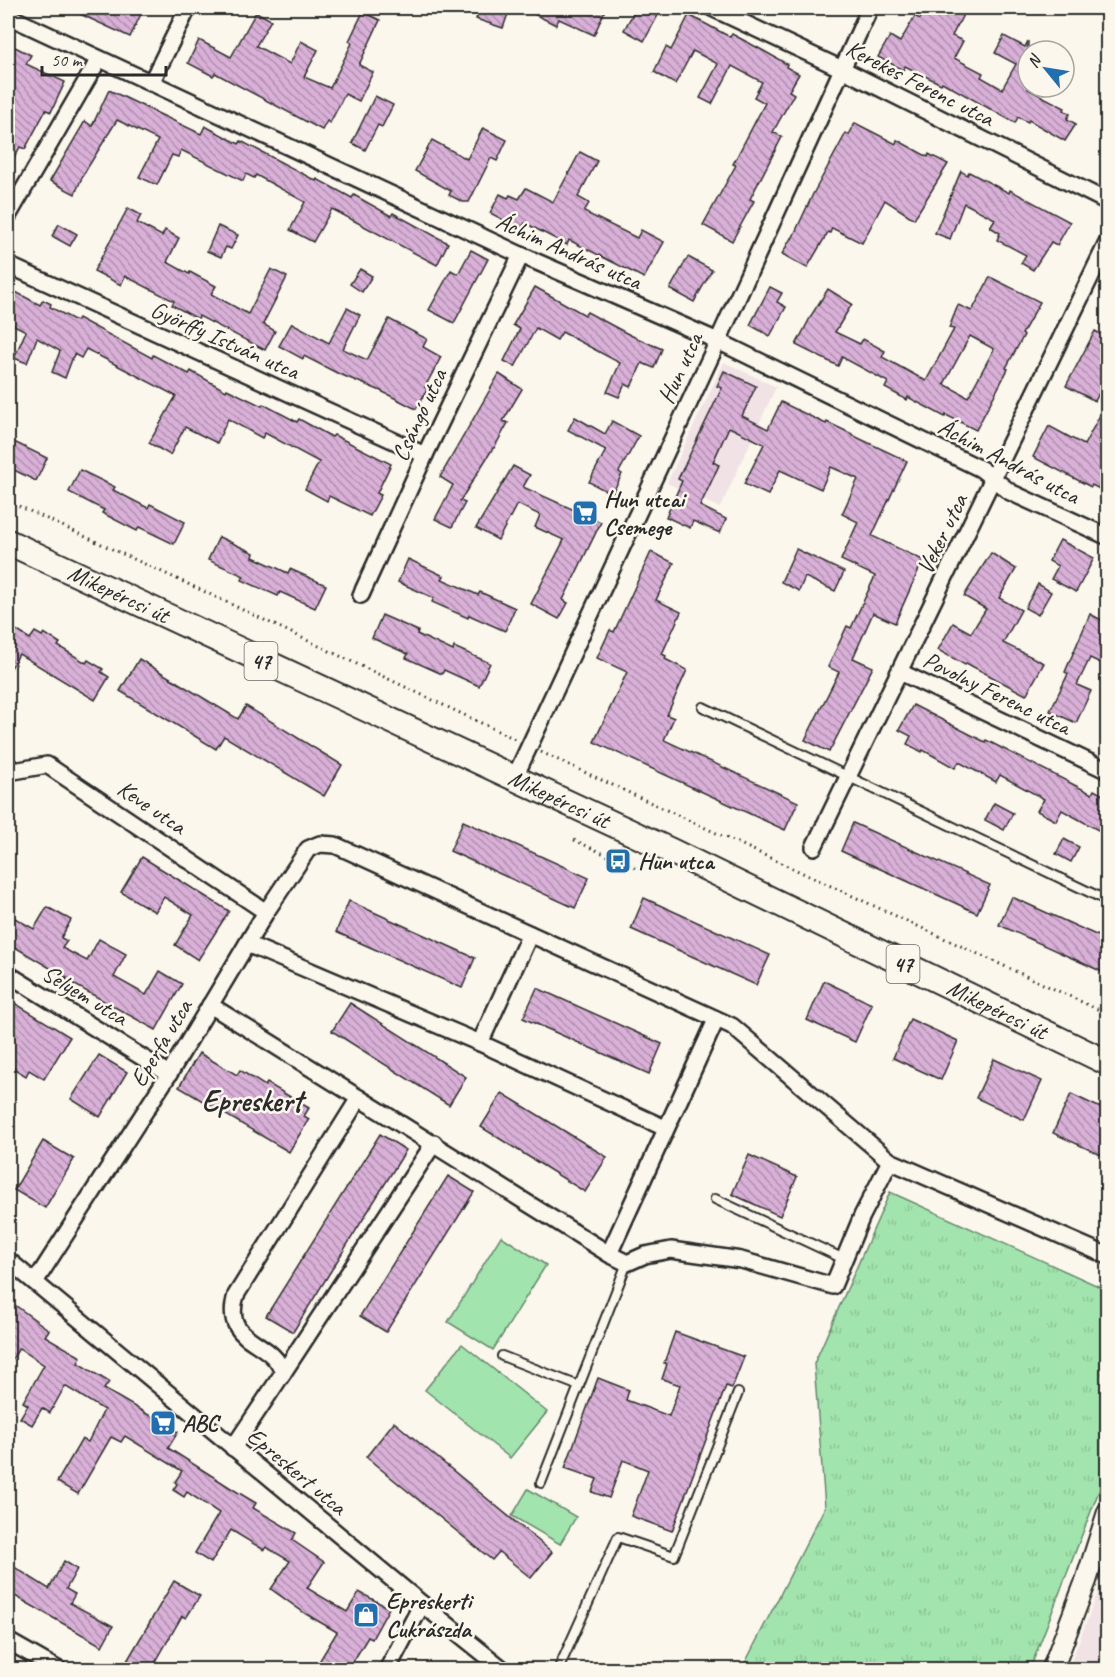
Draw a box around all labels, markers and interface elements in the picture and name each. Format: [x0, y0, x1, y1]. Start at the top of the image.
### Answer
street label: Kerekes Ferenc utca [841, 33, 1000, 134]
scale bar [42, 39, 166, 77]
north arrow [1016, 39, 1076, 99]
text: 50 m [51, 49, 84, 71]
text: N [1023, 50, 1047, 71]
street label: Áchim András utca [492, 206, 648, 297]
street label: Györffy István utca [146, 294, 305, 387]
street label: Hun utca [651, 326, 710, 408]
street label: Csángó utca [385, 363, 454, 466]
street label: Áchim András utca [933, 411, 1086, 511]
place label: Hun utcai Csemege [604, 484, 688, 542]
street label: Veker utca [910, 488, 975, 579]
supermarket icon: Hun utcai Csemege [570, 498, 600, 528]
street label: Mikepércsi út [63, 557, 176, 631]
road number: 47 [244, 642, 278, 680]
street label: Povolny Ferenc utca [918, 644, 1077, 743]
street label: Mikepércsi út [504, 762, 616, 836]
street label: Keve utca [112, 773, 193, 842]
bus stop icon: Hun utca [603, 846, 633, 876]
place label: Hun utca [638, 846, 715, 876]
road number: 47 [886, 945, 920, 983]
street label: Selyem utca [37, 958, 134, 1033]
street label: Mikepércsi út [942, 972, 1054, 1047]
street label: Eperfa utca [123, 993, 199, 1092]
district label: Epreskert [202, 1082, 307, 1120]
supermarket icon: ABC [148, 1408, 178, 1438]
place label: ABC [182, 1408, 221, 1438]
street label: Epreskert utca [241, 1421, 354, 1522]
place label: Epreskerti Cukrászda [386, 1586, 475, 1644]
shop icon: Epreskerti Cukrászda [351, 1600, 381, 1630]

